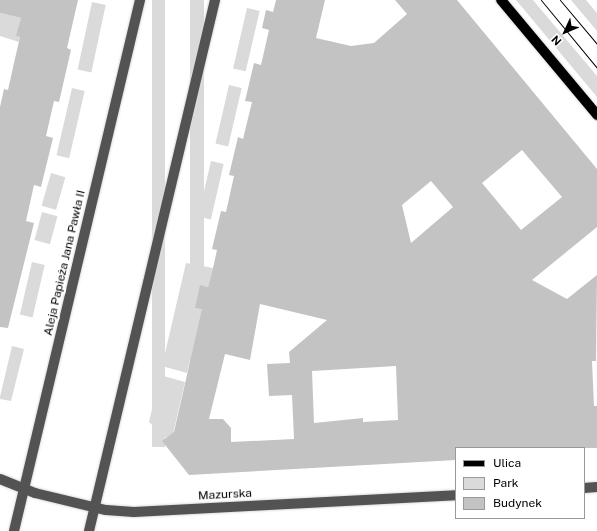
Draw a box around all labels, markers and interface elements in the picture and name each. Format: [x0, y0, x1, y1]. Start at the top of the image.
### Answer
north arrow [545, 12, 585, 52]
text: N [549, 33, 564, 48]
street label: Aleja Papieża Jana Pawła II [41, 189, 89, 337]
legend [455, 447, 585, 519]
text: Ulica [493, 456, 521, 470]
text: Park [493, 476, 519, 490]
street label: Mazurska [198, 486, 252, 504]
text: Budynek [493, 496, 542, 510]

